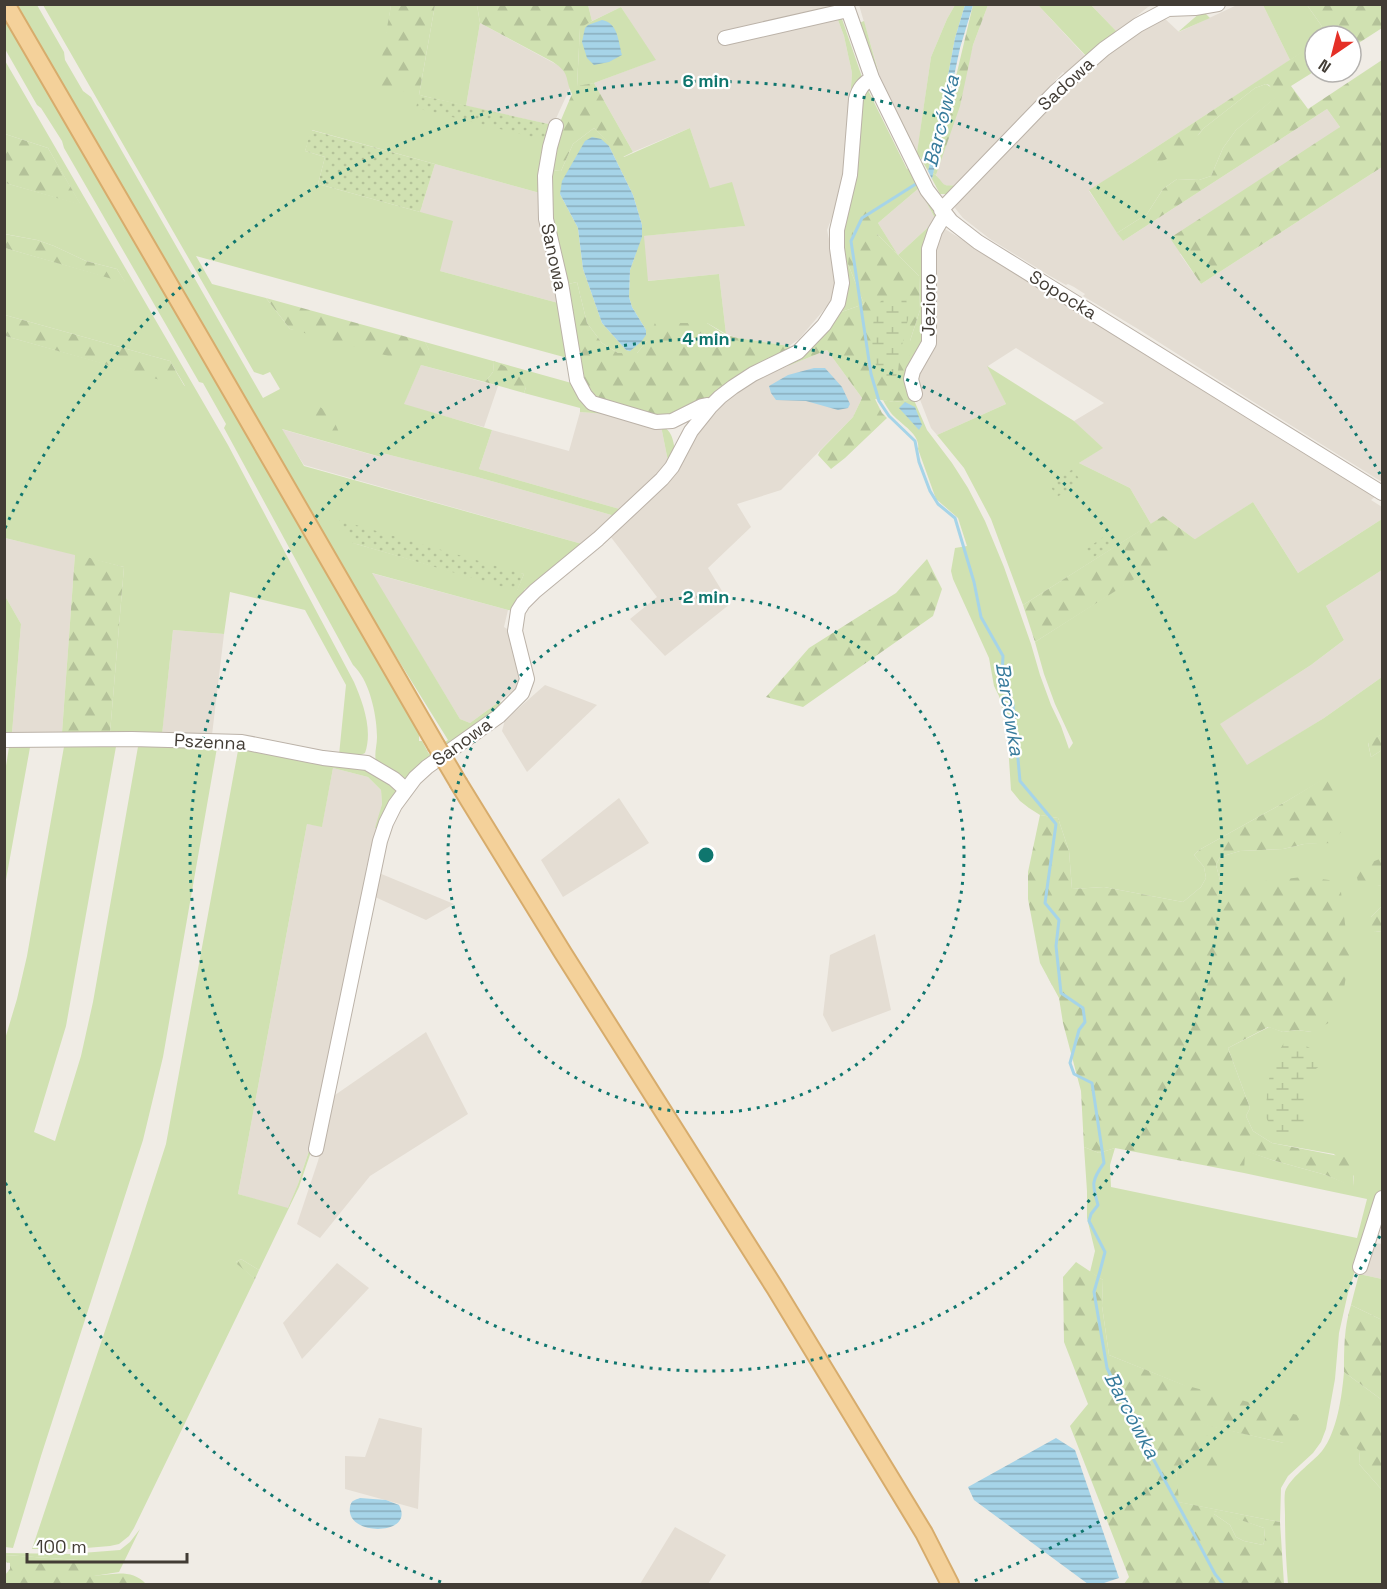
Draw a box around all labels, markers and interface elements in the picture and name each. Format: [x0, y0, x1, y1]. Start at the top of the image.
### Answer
north arrow [1303, 24, 1363, 84]
street label: Sadowa [1033, 52, 1098, 115]
text: N [1314, 54, 1335, 78]
text: 6 min [683, 69, 729, 92]
water label: Barcówka [917, 72, 965, 170]
street label: Sanowa [536, 221, 573, 293]
street label: Sopocka [1025, 265, 1101, 324]
street label: Jezioro [916, 273, 941, 337]
text: 4 min [682, 327, 730, 350]
text: 2 min [683, 585, 729, 608]
water label: Barcówka [990, 661, 1030, 758]
street label: Sanowa [427, 712, 496, 771]
street label: Pszenna [173, 728, 247, 755]
centre of rings [696, 845, 716, 865]
water label: Barcówka [1098, 1367, 1166, 1463]
scale bar [27, 1526, 188, 1564]
text: 100 m [36, 1535, 87, 1558]

